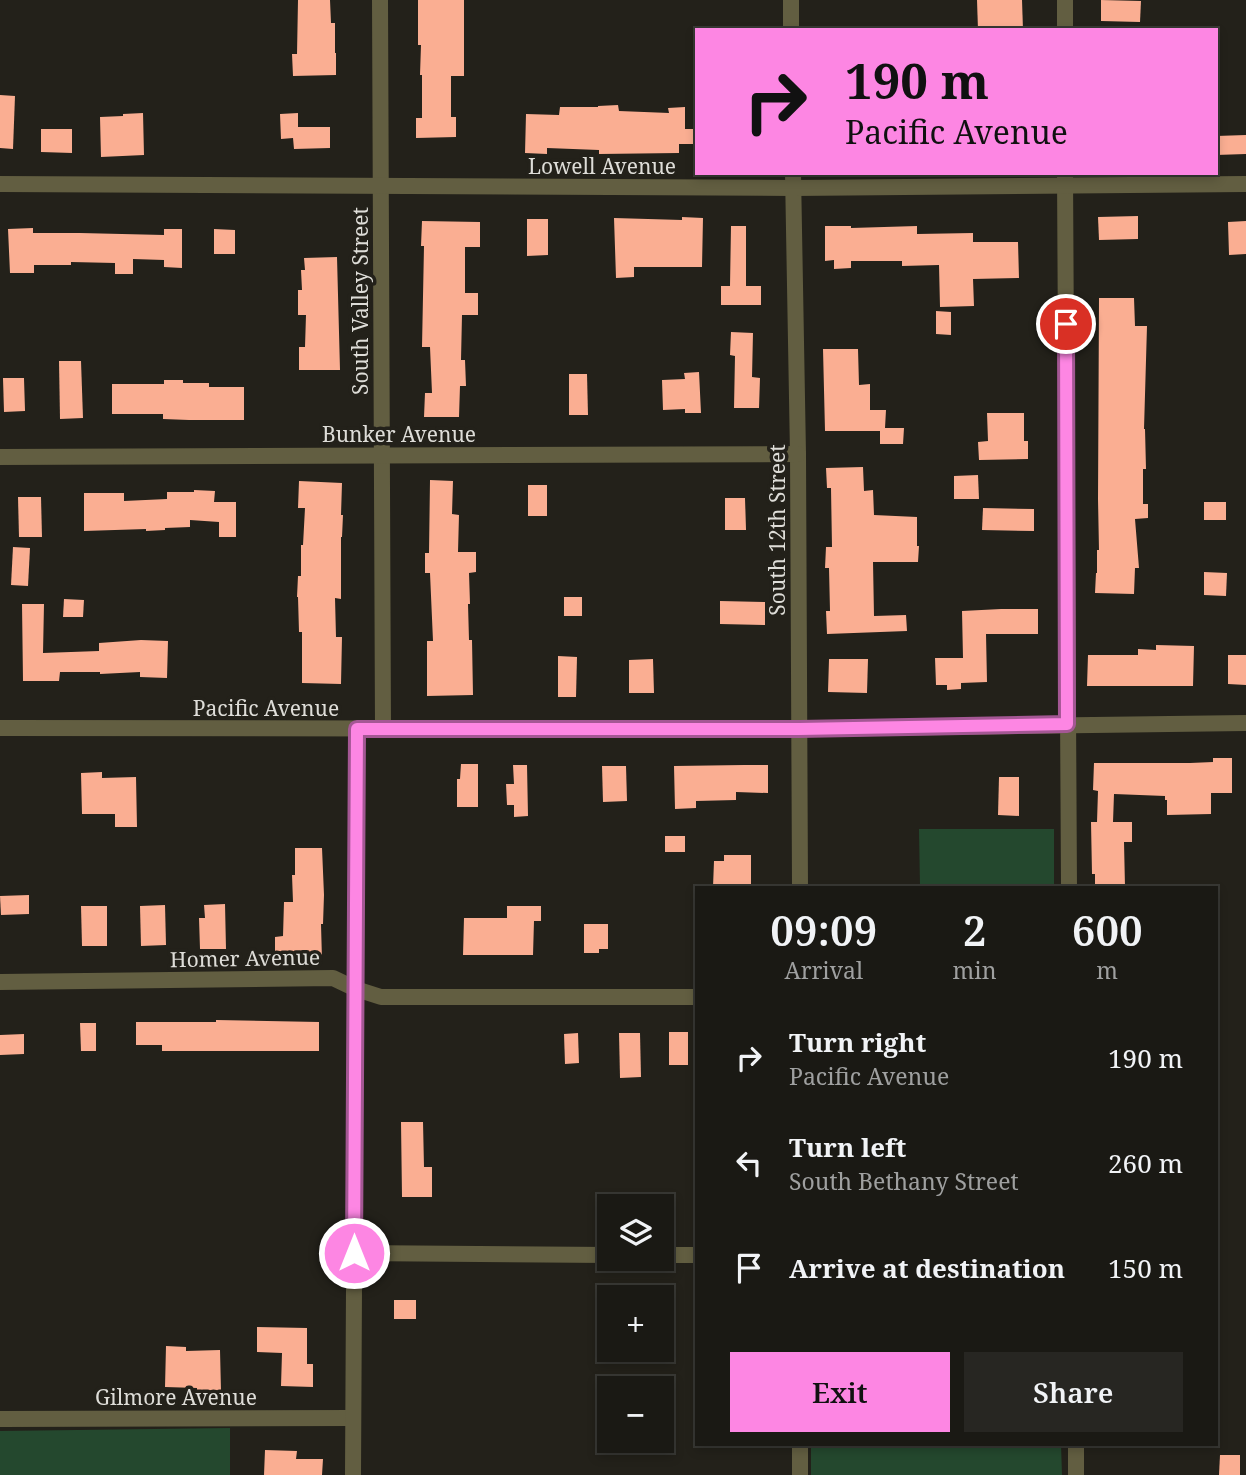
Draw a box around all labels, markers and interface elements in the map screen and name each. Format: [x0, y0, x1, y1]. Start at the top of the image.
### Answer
text: 190 m [845, 47, 989, 113]
icon: right [730, 56, 821, 147]
text: Pacific Avenue [845, 110, 1068, 153]
street label: Lowell Avenue [528, 152, 676, 180]
street label: South Valley Street [346, 207, 374, 395]
pin [1036, 294, 1096, 354]
icon: arrive [1047, 305, 1085, 343]
street label: Bunker Avenue [322, 420, 476, 448]
street label: South 12th Street [763, 444, 791, 616]
street label: Pacific Avenue [193, 694, 339, 722]
text: 09:09 [770, 901, 877, 958]
text: 2 [963, 901, 986, 958]
text: 600 [1072, 901, 1143, 958]
street label: Homer Avenue [170, 943, 320, 973]
text: Arrival [784, 954, 863, 986]
text: min [953, 954, 997, 986]
text: m [1096, 954, 1118, 986]
text: Turn right [789, 1024, 926, 1060]
icon: right [730, 1039, 768, 1077]
text: 190 m [1108, 1040, 1183, 1076]
text: Pacific Avenue [789, 1060, 949, 1092]
text: Turn left [789, 1129, 906, 1165]
icon: left [730, 1144, 768, 1182]
text: 260 m [1108, 1145, 1183, 1181]
text: South Bethany Street [789, 1165, 1019, 1197]
map controls [597, 1194, 674, 1453]
button: layers [597, 1194, 674, 1271]
position arrow [317, 1216, 391, 1290]
icon: arrive [730, 1249, 768, 1287]
text: Arrive at destination [789, 1250, 1065, 1286]
text: 150 m [1108, 1250, 1183, 1286]
button: + [597, 1285, 674, 1362]
button: Exit [730, 1352, 950, 1432]
button: Share [964, 1352, 1183, 1432]
button: − [597, 1376, 674, 1453]
street label: Gilmore Avenue [95, 1383, 257, 1411]

